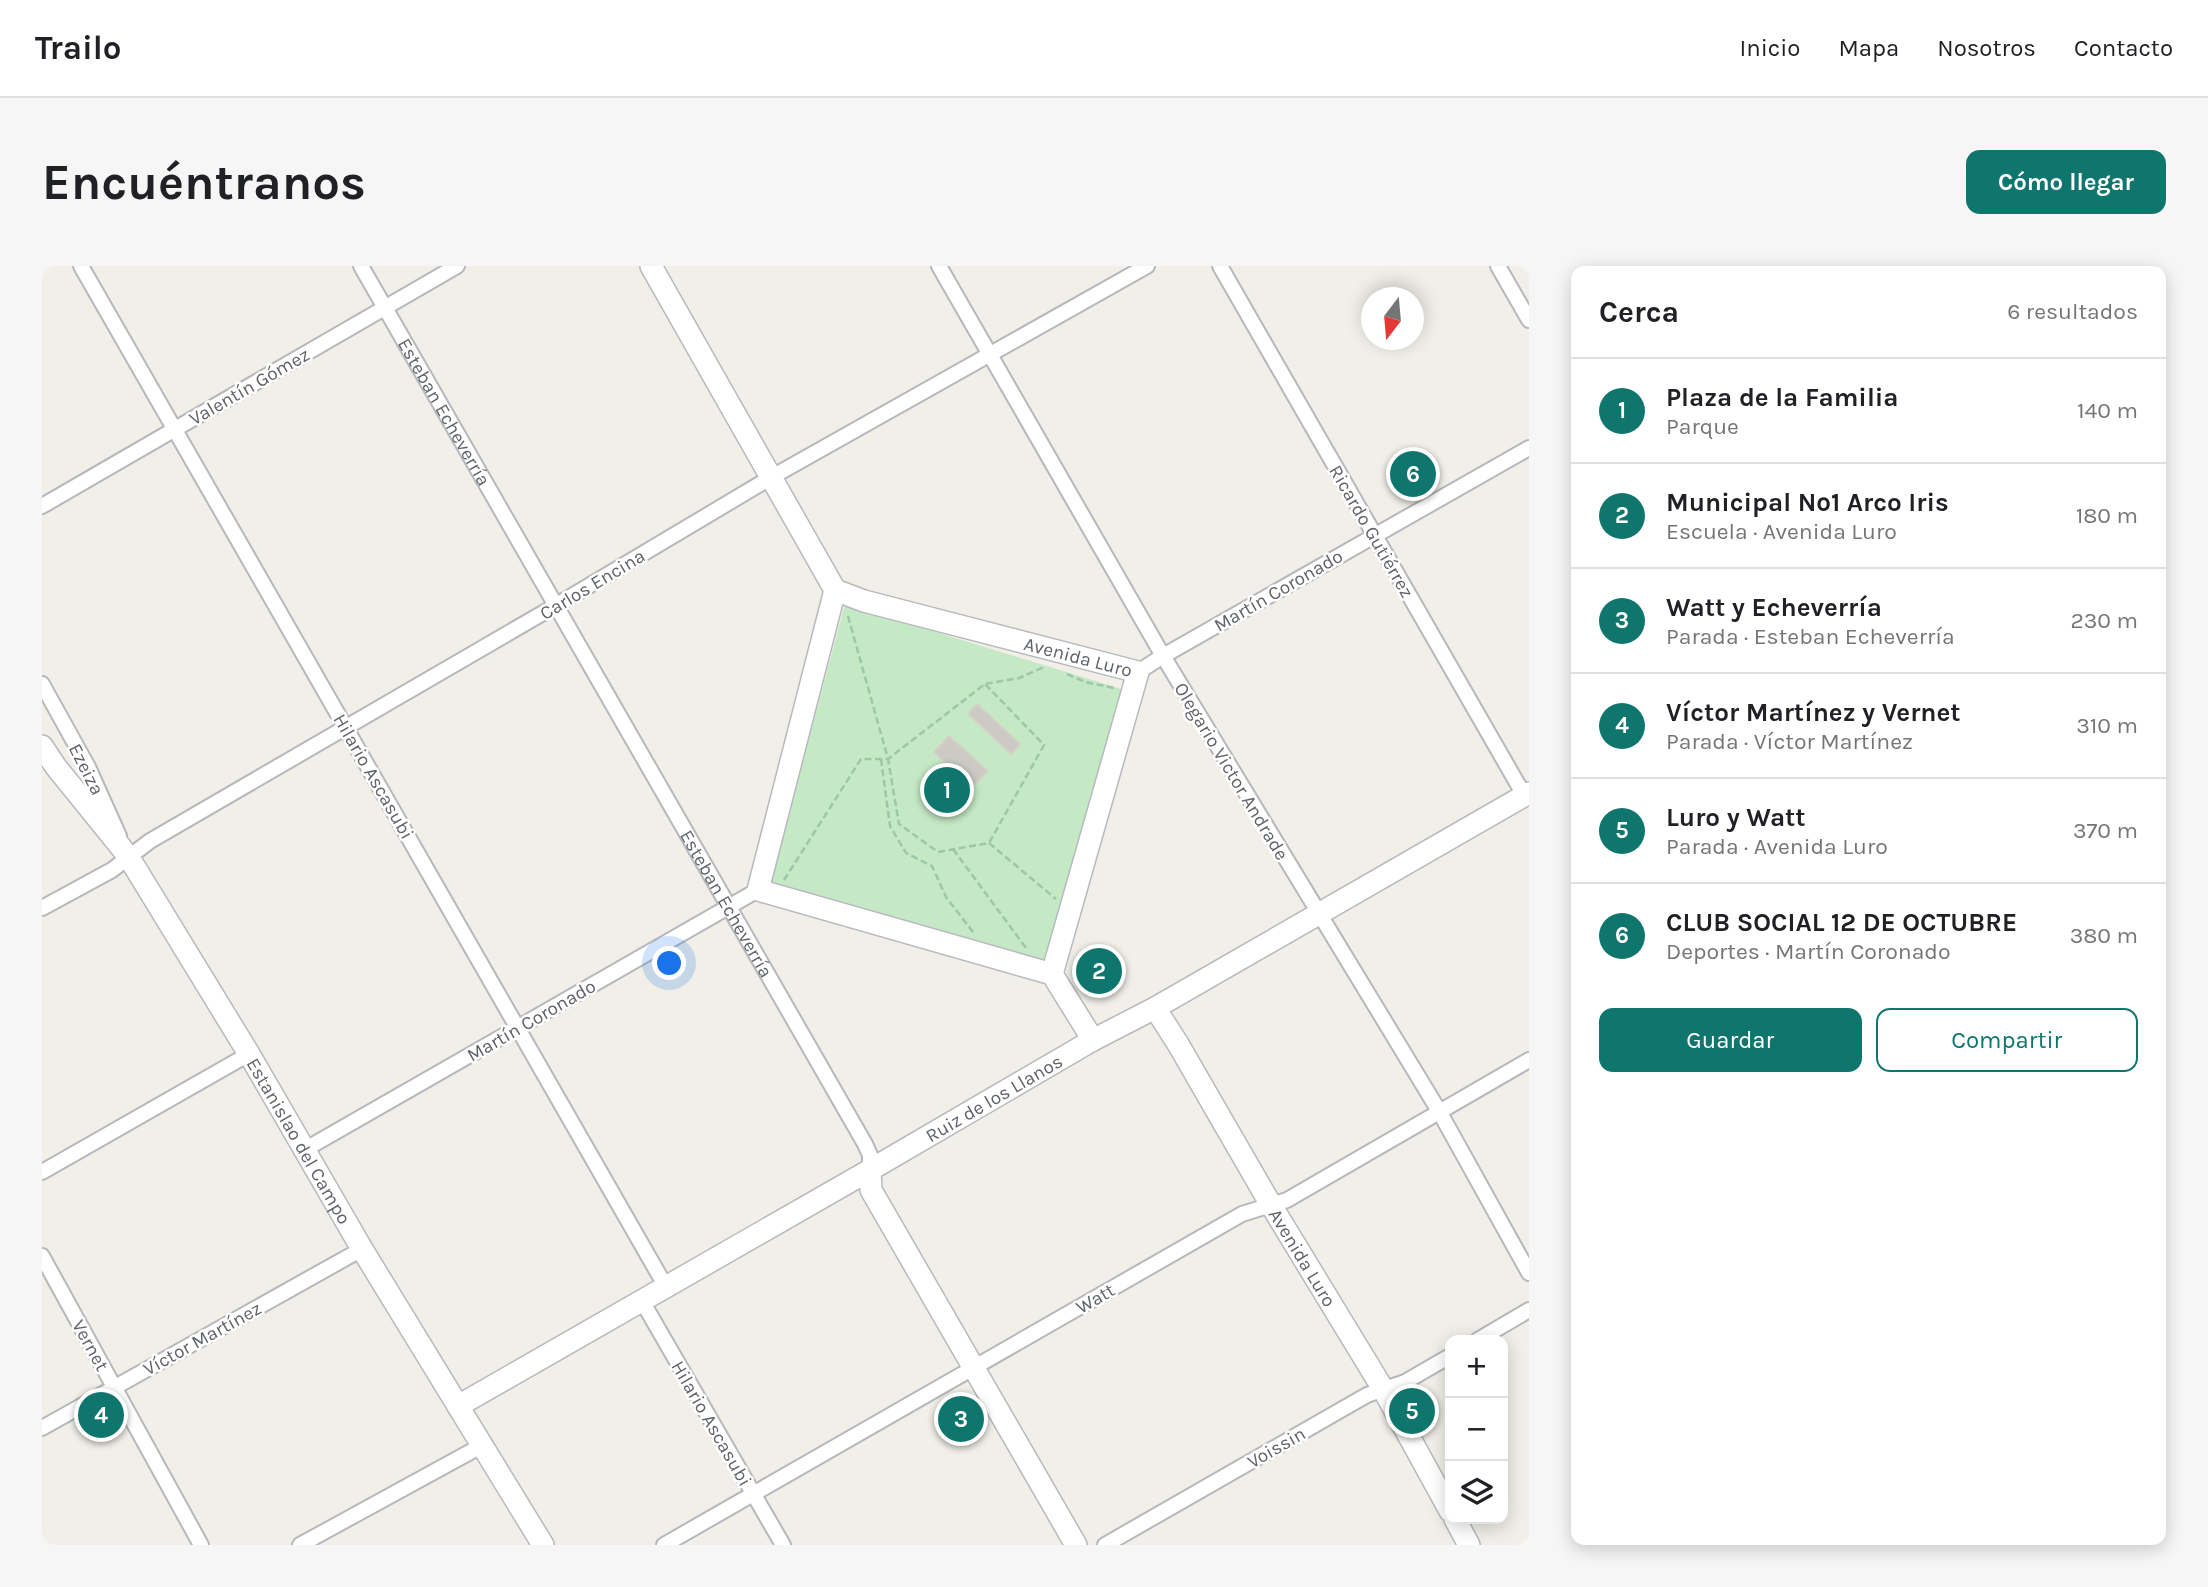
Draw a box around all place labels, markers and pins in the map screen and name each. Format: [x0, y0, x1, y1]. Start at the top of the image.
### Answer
pin: 6 [1390, 448, 1436, 500]
pin: 1 [924, 764, 970, 816]
pin: 2 [1076, 945, 1122, 997]
pin: 5 [1389, 1385, 1435, 1437]
pin: 4 [78, 1389, 124, 1441]
pin: 3 [938, 1393, 984, 1445]

